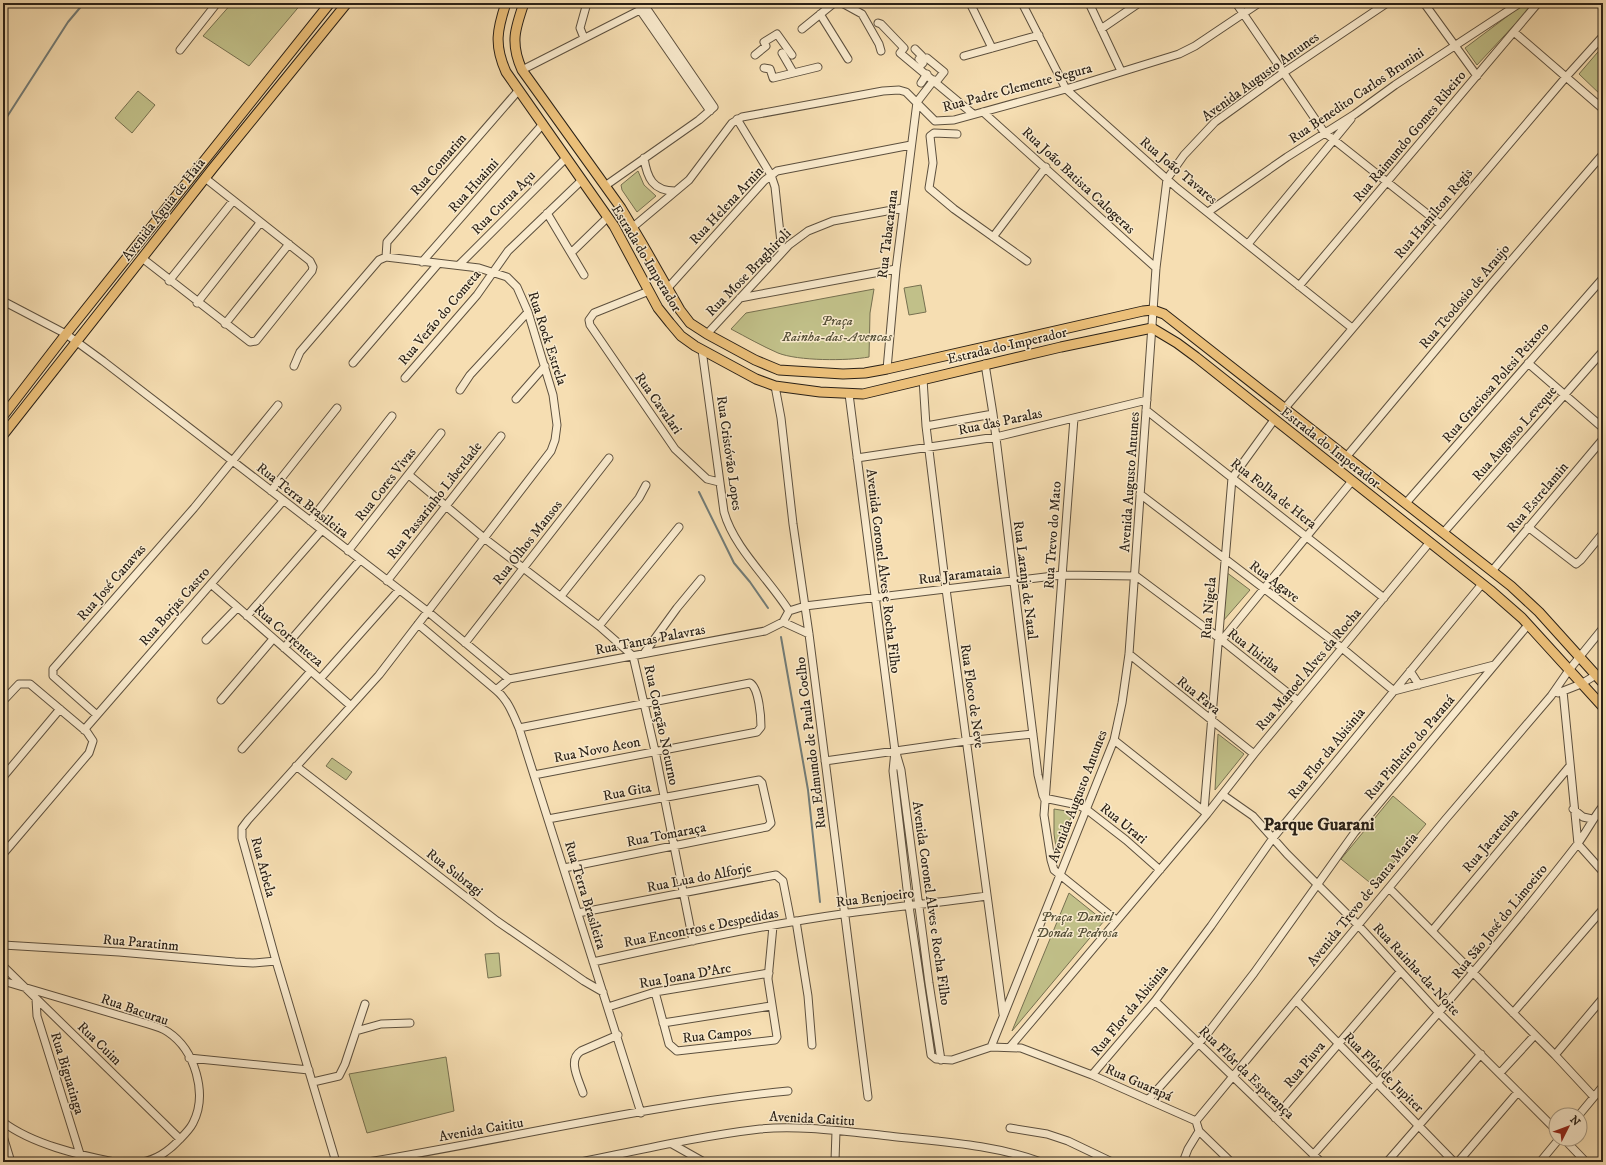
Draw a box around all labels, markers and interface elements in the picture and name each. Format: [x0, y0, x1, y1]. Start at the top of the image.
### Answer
street label: Avenida Augusto Antunes [1198, 28, 1323, 125]
street label: Rua Benedito Carlos Brunini [1286, 44, 1428, 148]
street label: Rua Padre Clemente Segura [941, 59, 1094, 117]
street label: Rua Raimundo Gomes Ribeiro [1349, 67, 1470, 206]
street label: Rua João Batista Calogeras [1018, 123, 1139, 238]
street label: Rua Comarim [407, 129, 471, 200]
street label: Rua João Tavares [1136, 133, 1221, 209]
street label: Rua Huaimi [445, 154, 503, 217]
street label: Avenida Águia de Haia [118, 155, 210, 265]
street label: Rua Helena Arnin [686, 162, 768, 249]
street label: Rua Hamilton Regis [1391, 164, 1477, 263]
street label: Rua Curua Açu [468, 167, 540, 239]
street label: Rua Tabacarana [874, 189, 902, 279]
street label: Estrada do Imperador [607, 202, 686, 316]
street label: Rua Mose Braghiroli [702, 225, 796, 320]
street label: Rua Teodosio de Araujo [1416, 240, 1514, 353]
street label: Rua Verão do Cometa [394, 266, 485, 369]
street label: Rua Rock Estrela [523, 289, 571, 387]
park label: Praça Rainha-das-Avencas [781, 312, 893, 346]
street label: Rua Graciosa Polesi Peixoto [1438, 318, 1553, 447]
street label: Estrada do Imperador [946, 323, 1070, 368]
street label: Rua Cavalari [630, 369, 686, 438]
street label: Rua Augusto Leveque [1468, 382, 1561, 485]
street label: Rua Cristóvão Lopes [712, 395, 746, 512]
street label: Estrada do Imperador [1277, 403, 1385, 493]
street label: Rua das Paralas [956, 404, 1044, 440]
street label: Avenida Augusto Antunes [1116, 411, 1144, 553]
street label: Rua Passarinho Liberdade [383, 438, 487, 563]
street label: Rua Cores Vivas [351, 444, 420, 525]
street label: Rua Folha de Hera [1227, 454, 1320, 533]
street label: Rua Estrelamin [1503, 458, 1573, 537]
street label: Rua Terra Brasileira [253, 459, 352, 542]
street label: Avenida Coronel Alves e Rocha Filho [862, 468, 905, 675]
street label: Rua Trevo do Mato [1040, 480, 1066, 590]
street label: Rua Olhos Mansos [489, 496, 567, 589]
street label: Rua Laranja de Natal [1009, 520, 1041, 641]
street label: Rua José Canavas [74, 540, 150, 625]
street label: Rua Agave [1246, 557, 1303, 607]
street label: Rua Jaramataia [917, 561, 1003, 589]
street label: Rua Borjas Castro [135, 563, 214, 650]
street label: Rua Nigela [1197, 576, 1221, 640]
street label: Rua Correnteza [250, 600, 327, 671]
street label: Rua Manoel Alves da Rocha [1252, 605, 1365, 735]
street label: Rua Tantas Palavras [594, 620, 707, 659]
street label: Rua Ibiriba [1223, 625, 1284, 677]
street label: Rua Floco de Neve [956, 643, 988, 750]
street label: Rua Edmundo de Paula Coelho [791, 656, 830, 830]
street label: Rua Coração Noturno [639, 663, 683, 787]
street label: Rua Fava [1173, 673, 1224, 719]
street label: Rua Pinheiro do Paraná [1361, 692, 1459, 804]
street label: Rua Flor da Abisinia [1284, 704, 1369, 803]
street label: Avenida Augusto Antunes [1044, 727, 1112, 865]
street label: Rua Novo Aeon [552, 733, 643, 767]
street label: Rua Gita [602, 778, 653, 805]
street label: Rua Urari [1096, 799, 1151, 848]
street label: Avenida Coronel Alves e Rocha Filho [908, 800, 954, 1007]
street label: Rua Jacareuba [1459, 805, 1523, 877]
district label: Parque Guarani [1264, 814, 1375, 836]
street label: Rua Tomaraça [625, 818, 707, 852]
street label: Avenida Trevo de Santa Maria [1303, 829, 1422, 970]
street label: Rua Arbela [246, 835, 280, 899]
street label: Rua Terra Brasileira [560, 839, 610, 952]
street label: Rua Subragi [422, 845, 487, 901]
street label: Rua Lua do Alforje [645, 859, 753, 897]
street label: Rua São José do Limoeiro [1448, 860, 1552, 983]
street label: Rua Benjoeiro [835, 884, 915, 912]
street label: Rua Encontros e Despedidas [622, 904, 780, 952]
park label: Praça Daniel Donda Pedrosa [1036, 908, 1118, 942]
street label: Rua Rainha-da-Noite [1369, 919, 1464, 1020]
street label: Rua Paratinm [102, 931, 180, 955]
street label: Rua Joana D'Arc [638, 959, 733, 993]
street label: Rua Flor da Abisinia [1087, 961, 1172, 1060]
street label: Rua Bacurau [98, 990, 171, 1030]
street label: Rua Cuim [73, 1018, 126, 1070]
street label: Rua Campos [682, 1022, 753, 1048]
street label: Rua Flôr da Esperança [1195, 1022, 1298, 1123]
street label: Rua Flôr de Jupiter [1339, 1029, 1428, 1117]
street label: Rua Biguatinga [46, 1030, 88, 1117]
street label: Rua Piuva [1280, 1038, 1330, 1092]
street label: Rua Guarapá [1102, 1060, 1175, 1106]
north arrow [1548, 1107, 1588, 1147]
street label: Avenida Caititu [769, 1108, 855, 1130]
text: N [1566, 1113, 1583, 1129]
street label: Avenida Caititu [437, 1114, 525, 1146]

